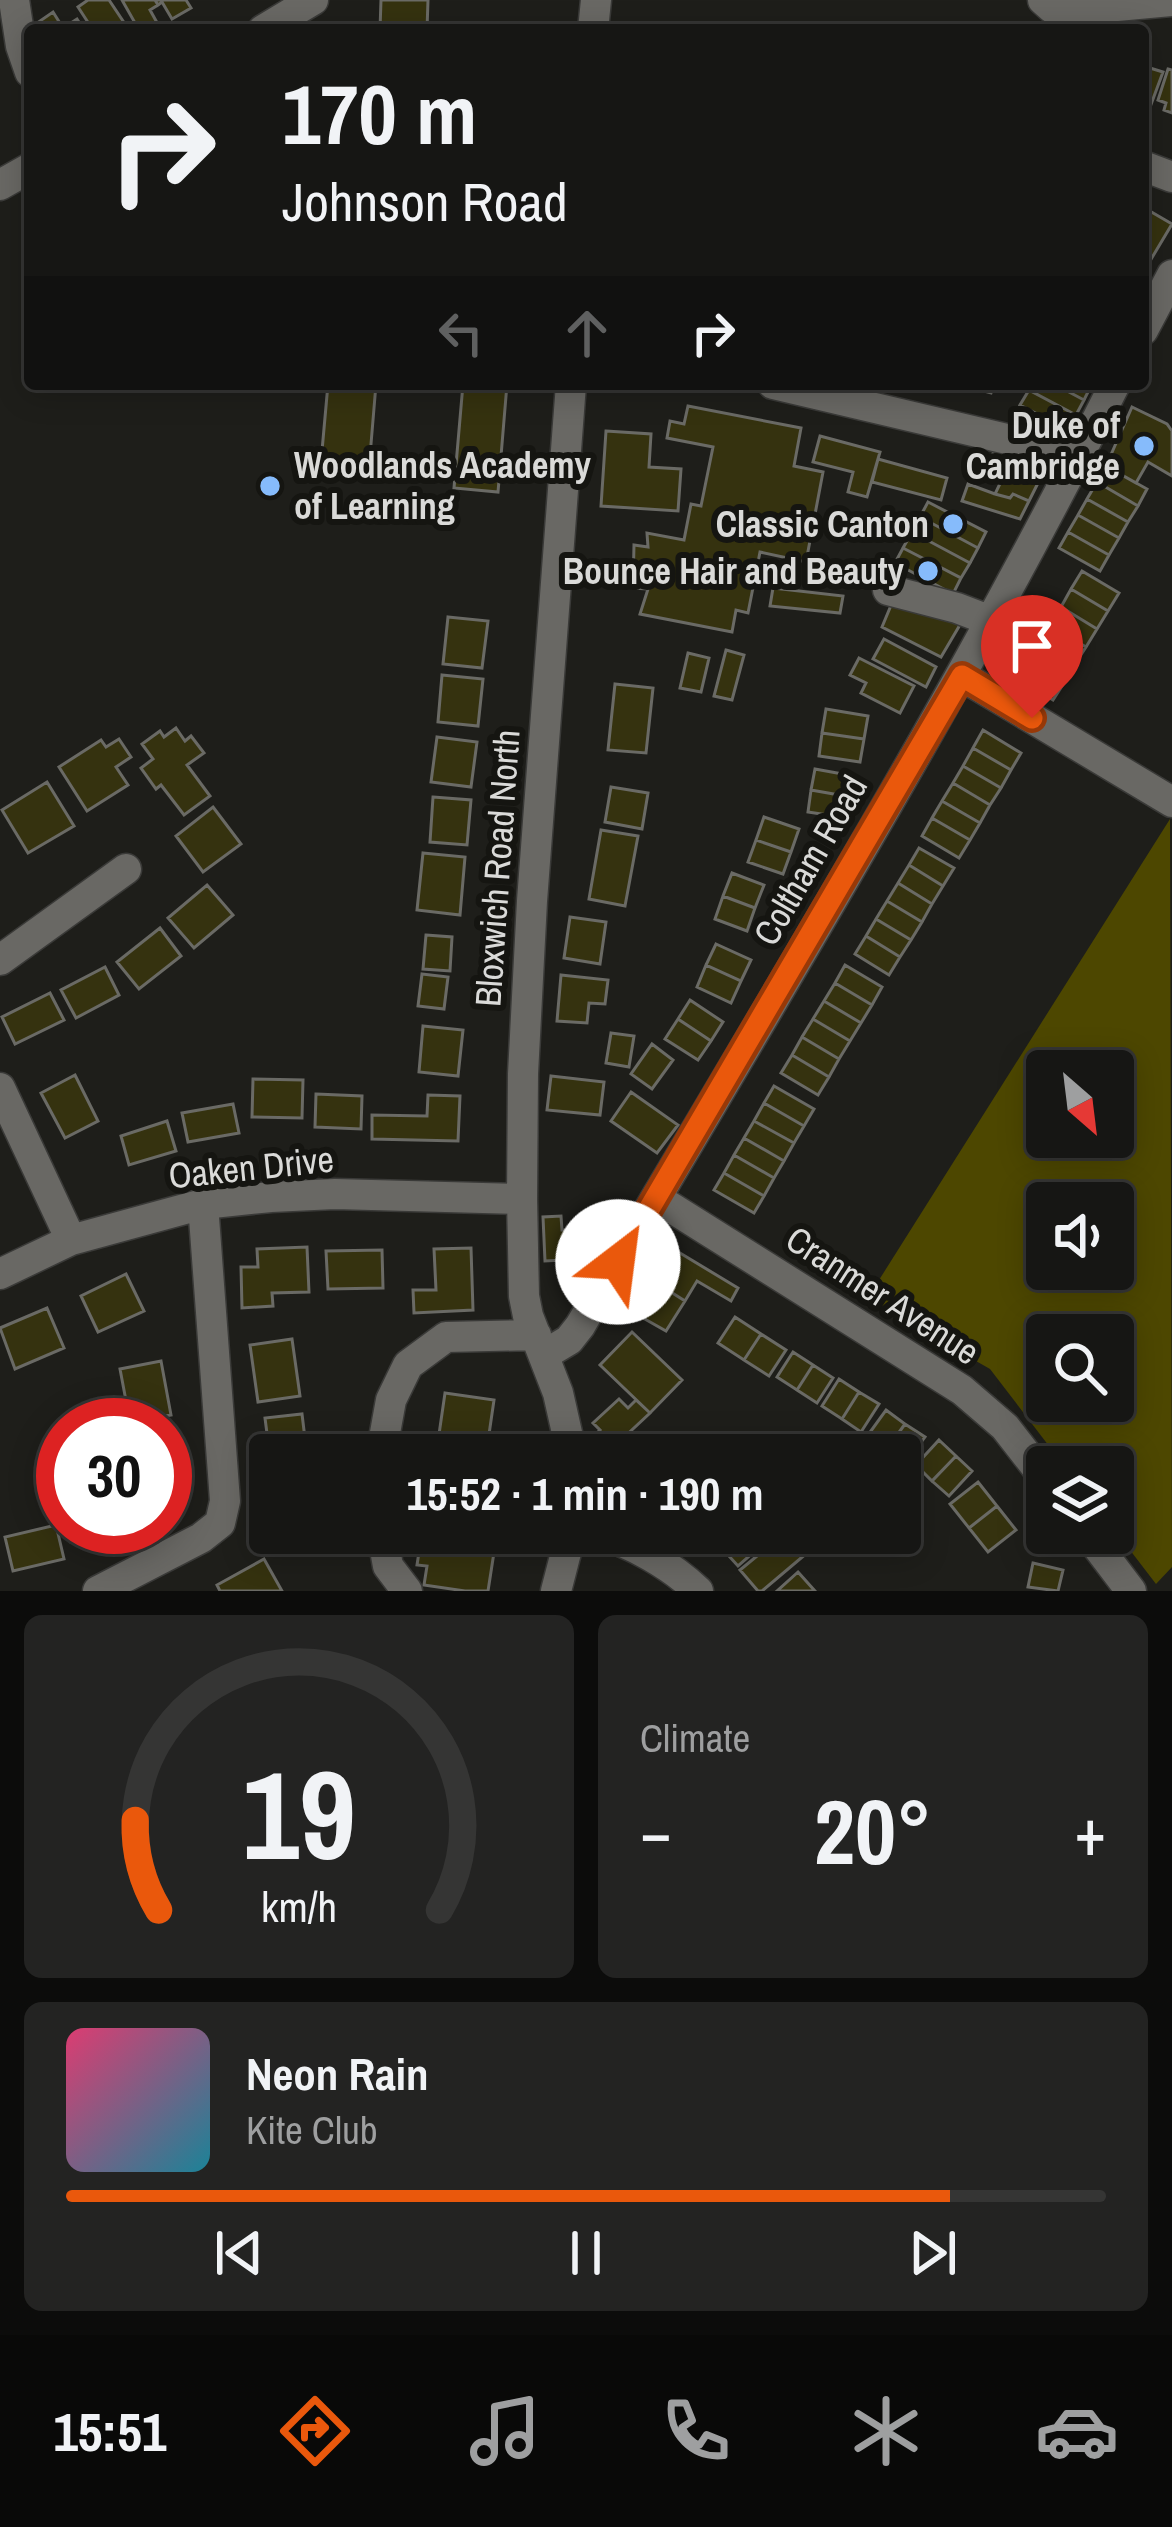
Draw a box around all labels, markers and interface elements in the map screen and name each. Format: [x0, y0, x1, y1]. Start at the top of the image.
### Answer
text: 170 m [282, 57, 477, 170]
icon: right [84, 72, 240, 228]
text: Johnson Road [282, 165, 568, 238]
icon: left [428, 300, 494, 366]
icon: ahead [554, 300, 620, 366]
icon: right [680, 300, 746, 366]
place label: Duke of Cambridge [966, 401, 1120, 490]
marker: Duke of Cambridge [1131, 433, 1157, 459]
place label: Woodlands Academy of Learning [294, 441, 592, 530]
marker: Woodlands Academy of Learning [257, 473, 283, 499]
place label: Classic Canton [716, 500, 929, 548]
marker: Classic Canton [940, 511, 966, 537]
place label: Bounce Hair and Beauty [563, 547, 905, 595]
marker: Bounce Hair and Beauty [915, 558, 941, 584]
pin [981, 595, 1083, 718]
icon: arrive [999, 613, 1065, 679]
street label: Bloxwich Road North [463, 728, 531, 1008]
street label: Coltham Road [742, 766, 878, 954]
north arrow [1026, 1050, 1134, 1158]
map controls [1026, 1050, 1134, 1554]
street label: Oaken Drive [166, 1134, 336, 1200]
button: sound [1026, 1182, 1134, 1290]
position arrow [555, 1199, 681, 1325]
street label: Cranmer Avenue [777, 1215, 989, 1375]
button: search [1026, 1314, 1134, 1422]
speed limit sign: 30 [36, 1398, 192, 1554]
button: layers [1026, 1446, 1134, 1554]
text: 15:52 · 1 min · 190 m [407, 1463, 763, 1524]
text: Climate [640, 1712, 750, 1764]
text: 19 [242, 1730, 356, 1898]
text: 20° [814, 1771, 932, 1892]
text: − [640, 1787, 672, 1876]
text: + [1074, 1787, 1106, 1876]
text: km/h [261, 1877, 337, 1934]
text: Neon Rain [246, 2043, 428, 2104]
text: Kite Club [246, 2104, 378, 2156]
icon: previous [206, 2220, 272, 2286]
icon: pause [553, 2220, 619, 2286]
icon: next [900, 2220, 966, 2286]
icon: directions [273, 2389, 357, 2473]
icon: music [463, 2389, 547, 2473]
icon: phone [654, 2389, 738, 2473]
icon: climate [844, 2389, 928, 2473]
icon: car [1035, 2389, 1119, 2473]
text: 15:51 [53, 2395, 166, 2468]

